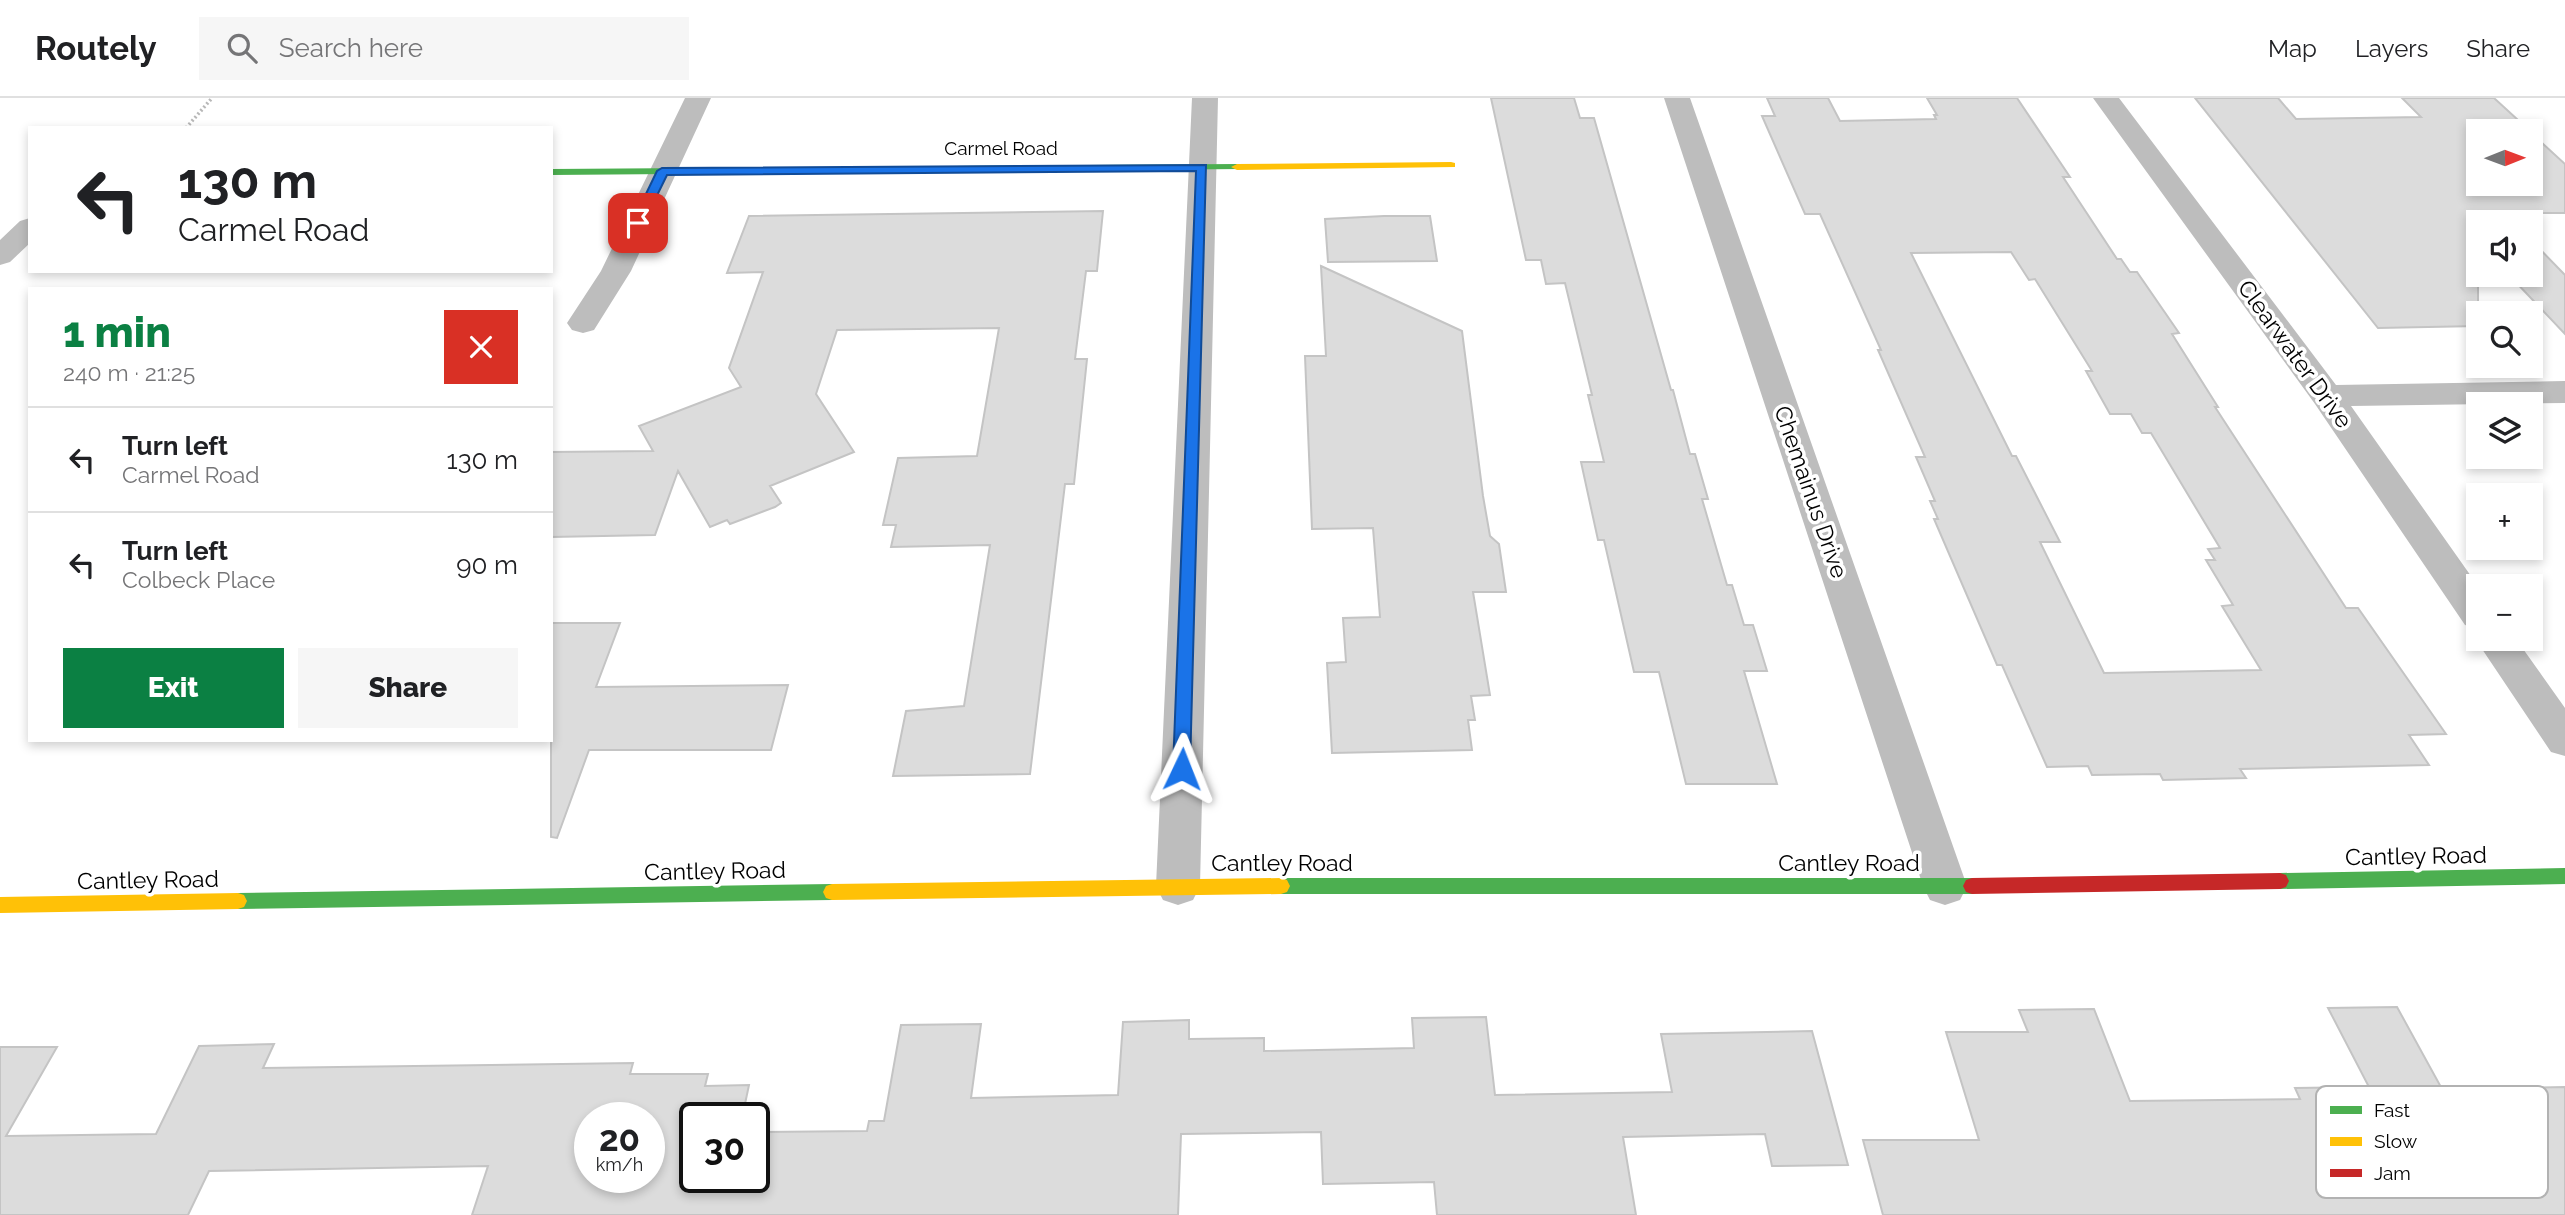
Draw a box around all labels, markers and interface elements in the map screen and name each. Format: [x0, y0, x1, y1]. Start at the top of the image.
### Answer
search box [199, 17, 689, 80]
text: Routely [35, 29, 157, 68]
icon: search [223, 29, 261, 67]
text: Search here [279, 33, 423, 63]
text: Map [2268, 34, 2317, 63]
text: Layers [2355, 34, 2428, 63]
text: Share [2466, 34, 2530, 63]
north arrow [2466, 119, 2543, 196]
map controls [2466, 119, 2543, 651]
street label: Carmel Road [944, 137, 1058, 159]
text: 130 m [178, 152, 317, 209]
icon: left [63, 154, 154, 245]
pin [608, 193, 668, 253]
icon: arrive [619, 204, 657, 242]
button: sound [2466, 210, 2543, 287]
text: Carmel Road [178, 211, 369, 248]
street label: Clearwater Drive [2233, 274, 2358, 433]
button: search [2466, 301, 2543, 378]
text: 1 min [63, 308, 171, 357]
button: close [444, 310, 518, 384]
text: 240 m · 21:25 [63, 359, 195, 386]
button: layers [2466, 392, 2543, 469]
street label: Chemainus Drive [1769, 402, 1854, 581]
text: Turn left [122, 431, 228, 461]
icon: left [63, 441, 101, 479]
text: 130 m [447, 445, 518, 475]
text: Carmel Road [122, 461, 260, 488]
button: + [2466, 483, 2543, 560]
text: Turn left [122, 536, 228, 566]
icon: left [63, 546, 101, 584]
text: 90 m [456, 550, 518, 580]
text: Colbeck Place [122, 566, 275, 593]
button: − [2466, 574, 2543, 651]
button: Exit [63, 648, 284, 728]
button: Share [298, 648, 518, 728]
position arrow [1145, 732, 1219, 806]
street label: Cantley Road [2345, 841, 2487, 870]
street label: Cantley Road [1211, 849, 1353, 876]
street label: Cantley Road [1778, 849, 1920, 876]
street label: Cantley Road [644, 856, 786, 885]
street label: Cantley Road [77, 865, 219, 894]
legend [2316, 1086, 2548, 1198]
text: Fast [2374, 1099, 2410, 1121]
speed limit sign: 30 [679, 1102, 770, 1193]
text: 20 [599, 1118, 640, 1159]
text: Slow [2374, 1130, 2418, 1152]
text: km/h [596, 1154, 643, 1175]
text: Jam [2374, 1162, 2411, 1184]

